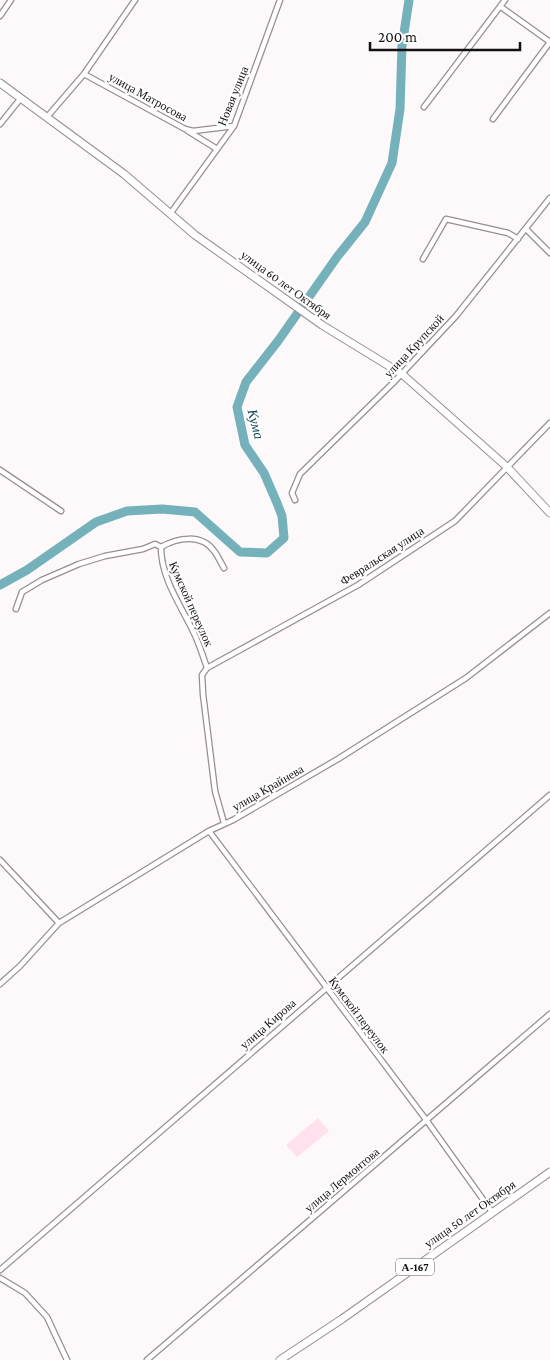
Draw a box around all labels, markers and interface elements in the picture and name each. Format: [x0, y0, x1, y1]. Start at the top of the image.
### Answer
scale bar [370, 20, 520, 52]
text: 200 m [378, 29, 417, 45]
street label: Новая улица [215, 64, 252, 128]
street label: улица Матросова [106, 70, 190, 125]
street label: улица 60 лет Октября [238, 247, 334, 323]
street label: улица Крупской [381, 311, 447, 380]
water label: Кума [244, 406, 267, 441]
street label: Февральская улица [337, 523, 427, 588]
street label: Кумской переулок [166, 559, 216, 649]
street label: улица Крайнева [230, 762, 307, 814]
street label: Кумской переулок [326, 974, 392, 1056]
street label: улица Кирова [237, 996, 299, 1052]
street label: улица Лермонтова [302, 1144, 383, 1215]
street label: улица 50 лет Октября [422, 1177, 519, 1251]
road number: А-167 [396, 1258, 434, 1276]

